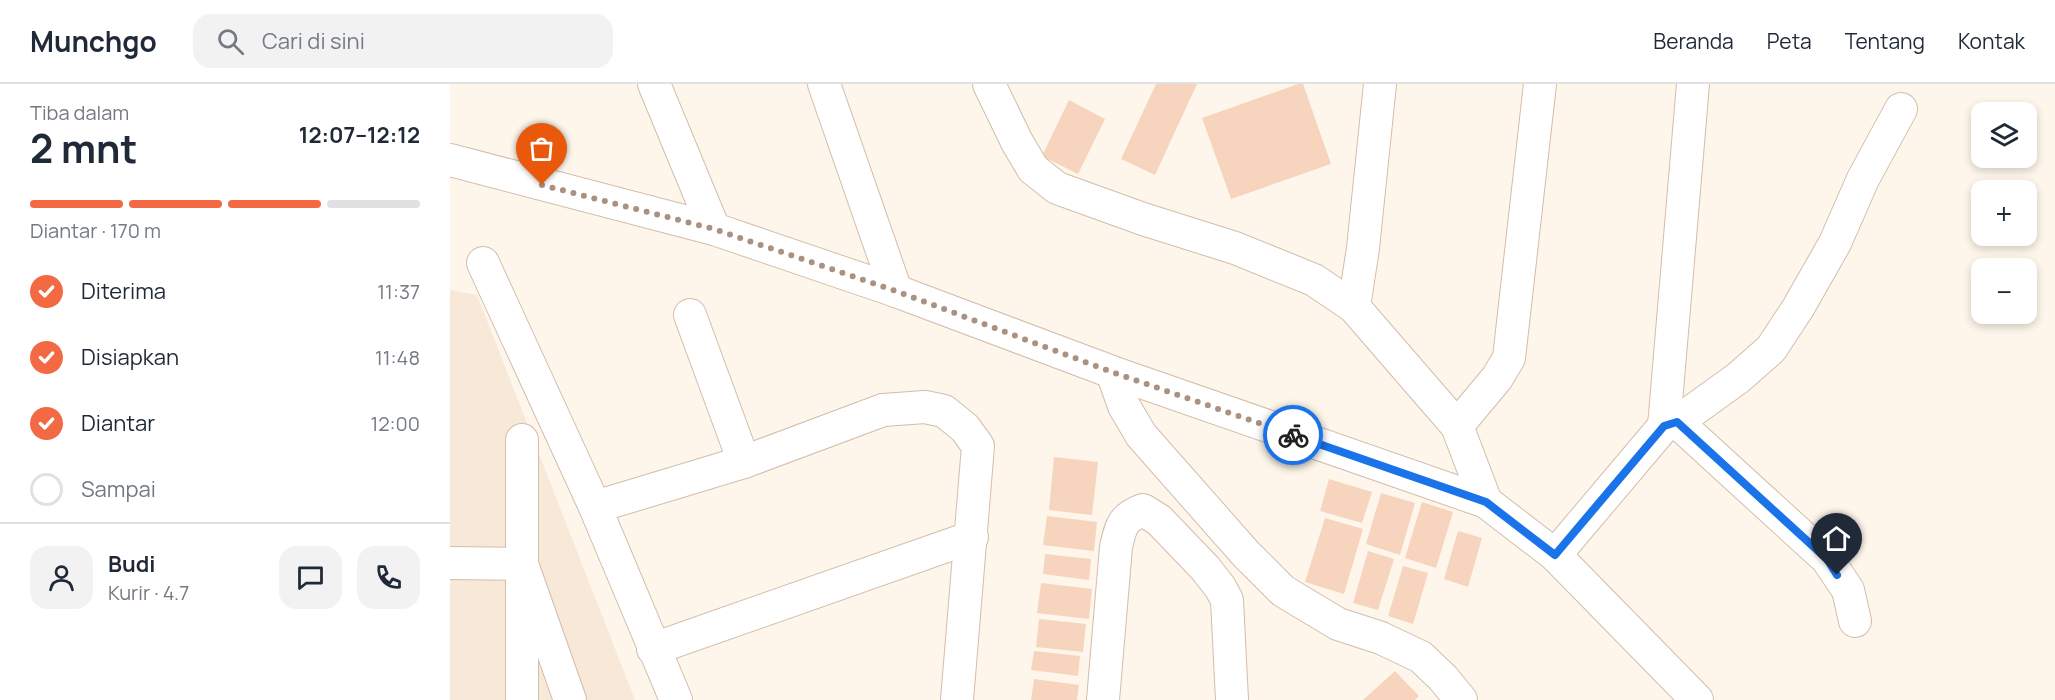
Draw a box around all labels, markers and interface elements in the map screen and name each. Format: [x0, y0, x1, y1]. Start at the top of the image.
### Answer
search box [193, 14, 613, 68]
text: Munchgo [30, 22, 157, 60]
icon: search [214, 25, 247, 58]
text: Cari di sini [262, 26, 365, 56]
text: Beranda [1653, 27, 1734, 55]
text: Peta [1767, 27, 1812, 55]
text: Tentang [1845, 27, 1925, 55]
text: Kontak [1958, 27, 2025, 55]
text: Tiba dalam [30, 99, 129, 126]
map controls [1971, 102, 2037, 324]
button: layers [1971, 102, 2037, 168]
text: 12:07–12:12 [299, 120, 420, 150]
text: 2 mnt [30, 121, 137, 175]
pin [516, 123, 567, 185]
icon: bag [525, 132, 558, 165]
button: + [1971, 180, 2037, 246]
text: Diantar · 170 m [30, 217, 161, 244]
button: − [1971, 258, 2037, 324]
icon: check [30, 275, 63, 308]
text: Diterima [81, 276, 166, 306]
text: 11:37 [377, 278, 420, 305]
icon: check [30, 341, 63, 374]
text: Disiapkan [81, 342, 179, 372]
text: 11:48 [375, 344, 420, 371]
courier [1263, 405, 1323, 465]
icon: check [30, 407, 63, 440]
text: Diantar [81, 408, 155, 438]
text: 12:00 [370, 410, 420, 437]
icon: bike [1277, 419, 1310, 452]
text: Sampai [81, 474, 156, 504]
pin [1811, 513, 1862, 575]
icon: home [1820, 522, 1853, 555]
button: person [30, 546, 93, 609]
button: chat [279, 546, 342, 609]
button: phone [357, 546, 420, 609]
text: Budi [108, 549, 155, 579]
text: Kurir · 4.7 [108, 579, 189, 606]

